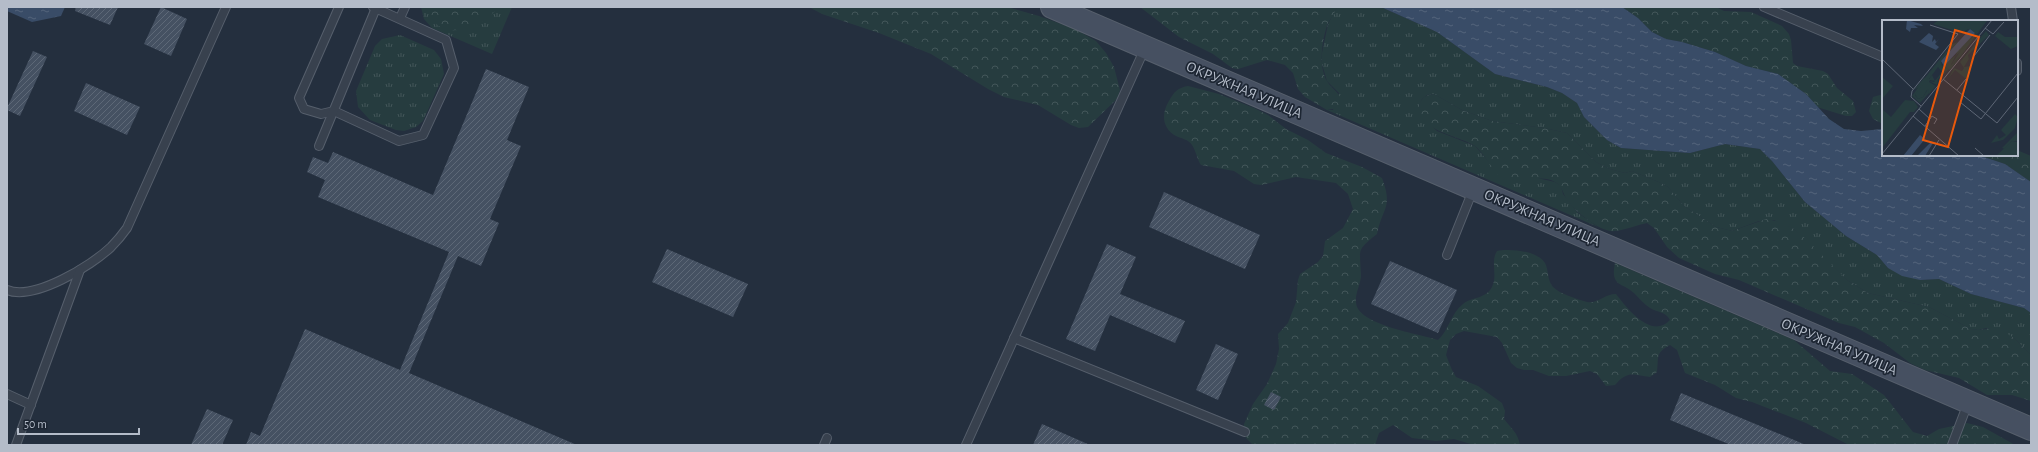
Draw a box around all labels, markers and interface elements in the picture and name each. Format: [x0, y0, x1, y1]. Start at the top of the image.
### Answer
inset map [1882, 20, 2018, 156]
street label: ОКРУЖНАЯ УЛИЦА [1184, 59, 1304, 121]
street label: ОКРУЖНАЯ УЛИЦА [1482, 187, 1602, 249]
street label: ОКРУЖНАЯ УЛИЦА [1779, 316, 1899, 378]
scale bar [18, 410, 139, 436]
text: 50 m [24, 418, 47, 430]

